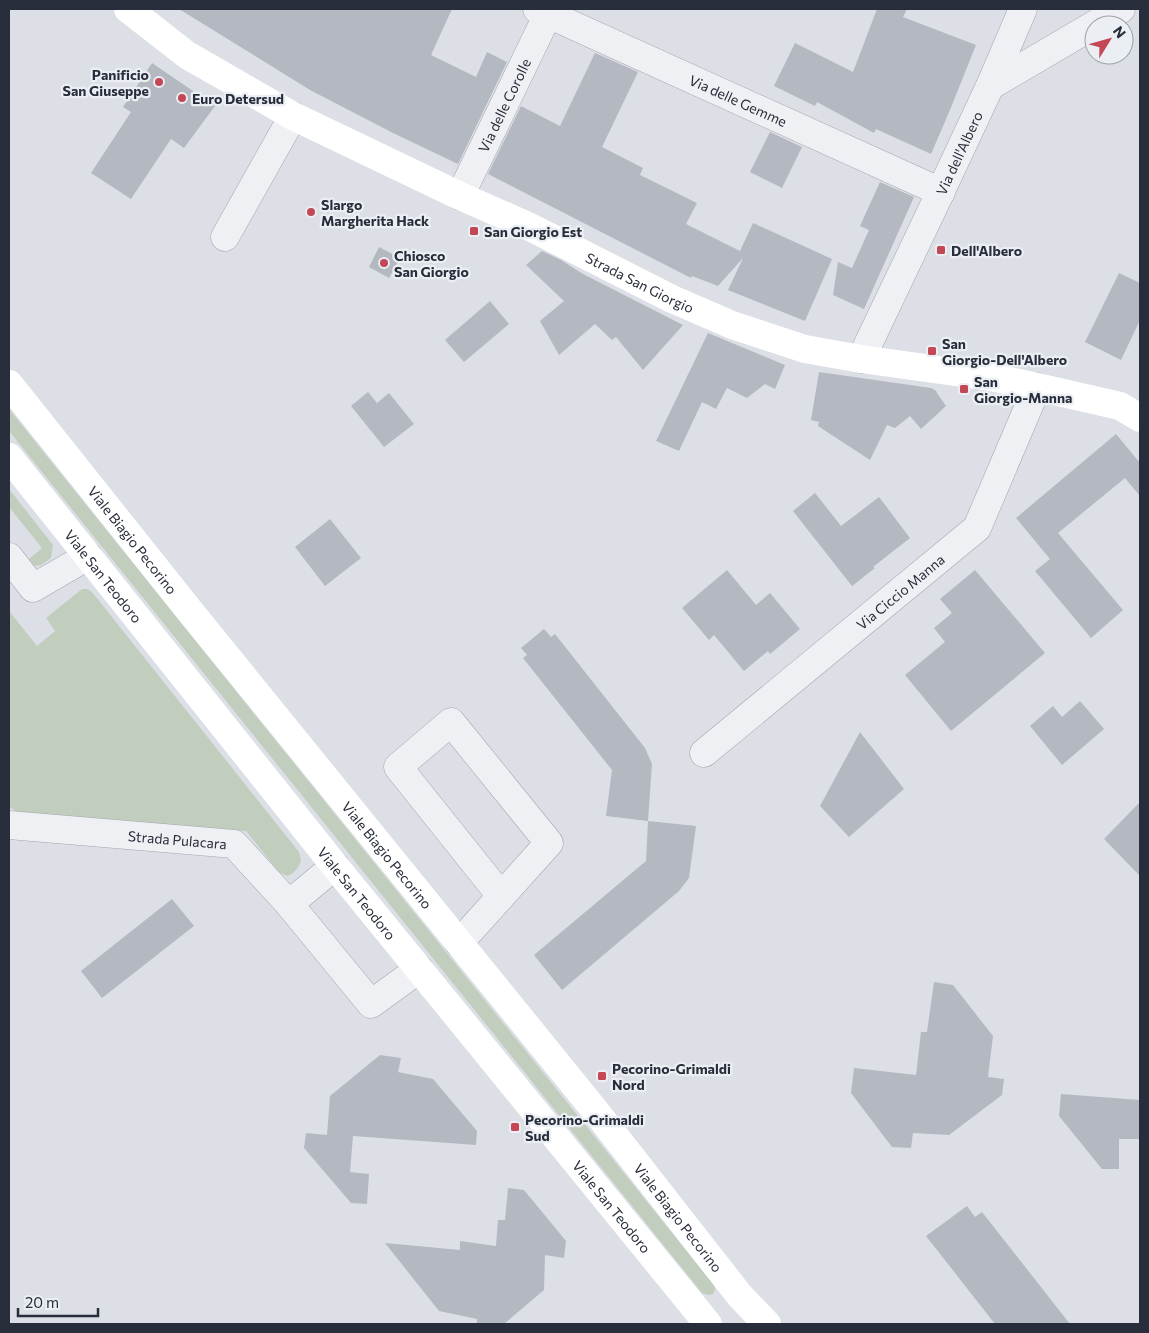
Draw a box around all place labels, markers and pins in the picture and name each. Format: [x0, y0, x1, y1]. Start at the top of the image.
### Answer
place label: Panificio San Giuseppe [63, 66, 149, 99]
marker: Panificio San Giuseppe [153, 76, 165, 88]
place label: Euro Detersud [192, 90, 284, 107]
marker: Euro Detersud [176, 92, 188, 104]
place label: Slargo Margherita Hack [321, 196, 429, 229]
marker: Slargo Margherita Hack [305, 206, 317, 218]
place label: San Giorgio Est [484, 223, 582, 240]
marker: San Giorgio Est [468, 225, 480, 237]
place label: Dell'Albero [951, 242, 1022, 259]
marker: Dell'Albero [935, 244, 947, 256]
place label: Chiosco San Giorgio [394, 247, 469, 280]
marker: Chiosco San Giorgio [378, 257, 390, 269]
place label: San Giorgio-Dell'Albero [942, 335, 1067, 368]
marker: San Giorgio-Dell'Albero [926, 345, 938, 357]
place label: San Giorgio-Manna [974, 373, 1072, 406]
marker: San Giorgio-Manna [958, 383, 970, 395]
place label: Pecorino-Grimaldi Nord [612, 1060, 731, 1093]
marker: Pecorino-Grimaldi Nord [596, 1070, 608, 1082]
place label: Pecorino-Grimaldi Sud [525, 1111, 644, 1144]
marker: Pecorino-Grimaldi Sud [509, 1121, 521, 1133]

